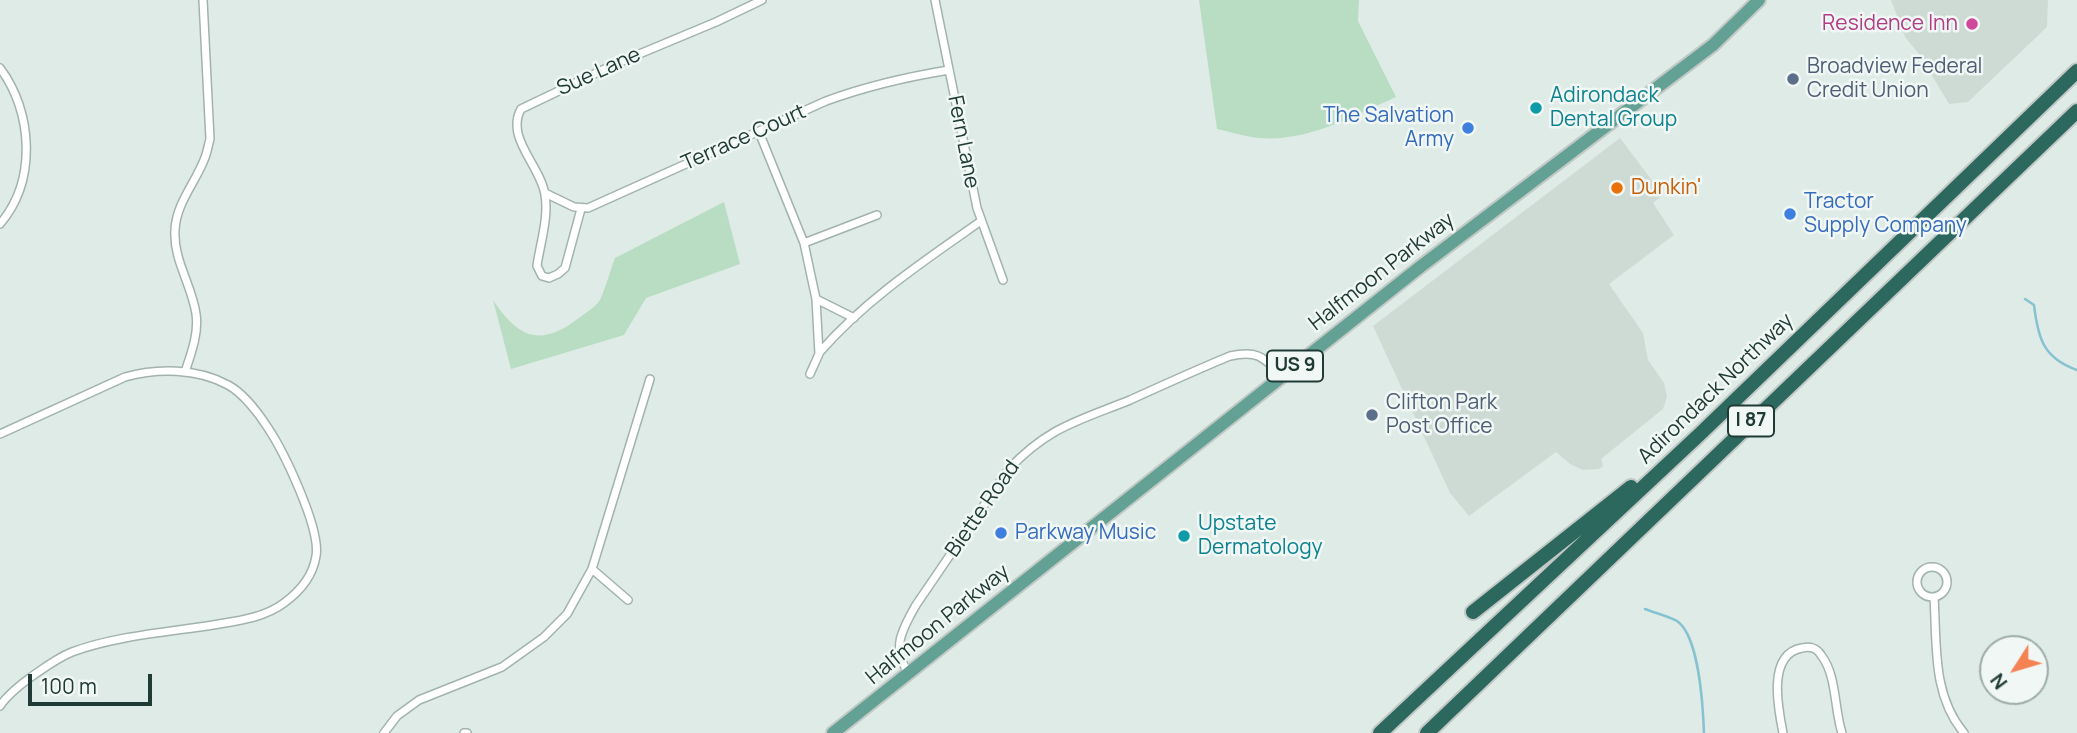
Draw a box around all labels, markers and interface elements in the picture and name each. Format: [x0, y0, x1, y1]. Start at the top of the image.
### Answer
place label: Residence Inn [1822, 11, 1958, 37]
marker: Residence Inn [1964, 16, 1980, 32]
street label: Sue Lane [553, 42, 645, 102]
place label: Broadview Federal Credit Union [1807, 54, 1982, 104]
marker: Broadview Federal Credit Union [1785, 71, 1801, 87]
place label: Adirondack Dental Group [1550, 83, 1677, 133]
street label: Fern Lane [942, 94, 984, 190]
street label: Terrace Court [678, 99, 810, 177]
marker: Adirondack Dental Group [1528, 100, 1544, 116]
place label: The Salvation Army [1323, 103, 1454, 153]
marker: The Salvation Army [1460, 120, 1476, 136]
place label: Dunkin' [1631, 175, 1701, 201]
marker: Dunkin' [1609, 180, 1625, 196]
place label: Tractor Supply Company [1804, 189, 1967, 239]
marker: Tractor Supply Company [1782, 206, 1798, 222]
street label: Halfmoon Parkway [1304, 208, 1460, 336]
street label: Adirondack Northway [1633, 308, 1799, 470]
road number: US 9 [1267, 350, 1323, 382]
place label: Clifton Park Post Office [1386, 390, 1497, 440]
road number: I 87 [1728, 406, 1774, 436]
marker: Clifton Park Post Office [1364, 407, 1380, 423]
street label: Biette Road [941, 456, 1025, 562]
place label: Upstate Dermatology [1198, 511, 1323, 561]
place label: Parkway Music [1015, 520, 1156, 546]
marker: Parkway Music [993, 525, 1009, 541]
marker: Upstate Dermatology [1176, 528, 1192, 544]
street label: Halfmoon Parkway [861, 559, 1015, 691]
north arrow [1979, 635, 2049, 705]
scale bar [32, 660, 156, 704]
text: N [1984, 668, 2013, 695]
text: 100 m [41, 672, 97, 700]

